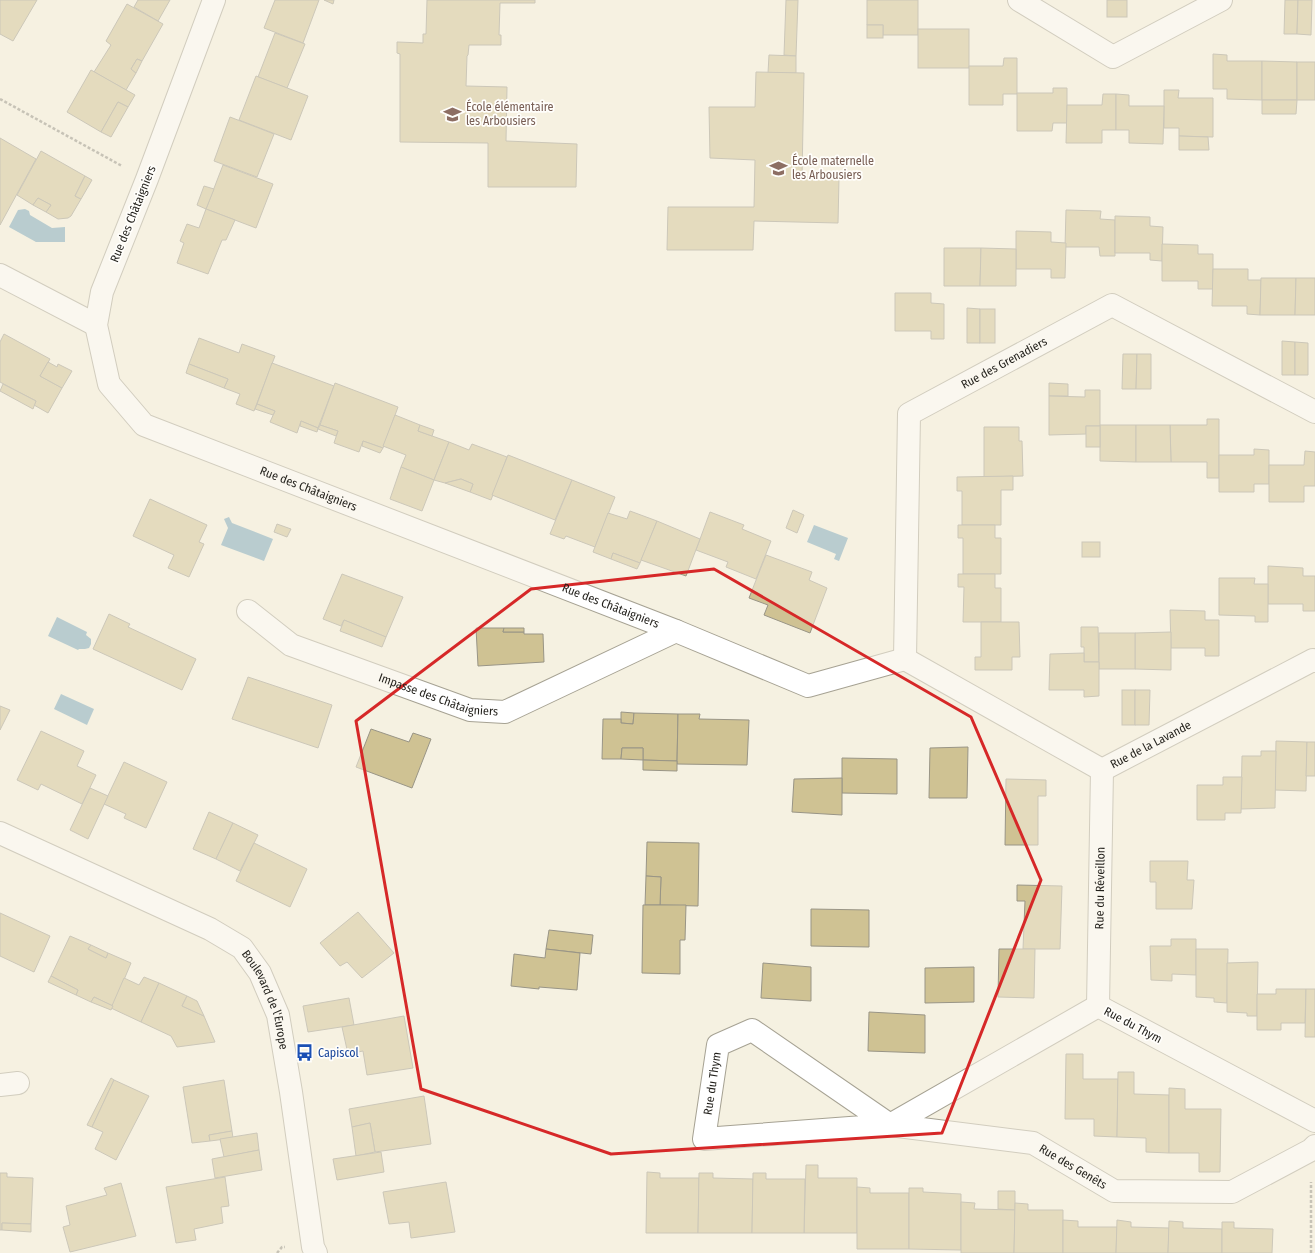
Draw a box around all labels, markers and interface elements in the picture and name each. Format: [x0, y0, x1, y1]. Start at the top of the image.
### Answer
place label: École élémentaire les Arbousiers [466, 99, 554, 128]
school or university icon: École élémentaire les Arbousiers [443, 104, 463, 124]
place label: École maternelle les Arbousiers [792, 153, 874, 182]
school or university icon: École maternelle les Arbousiers [769, 158, 789, 178]
street label: Rue des Châtaigniers [107, 164, 159, 264]
street label: Rue des Grenadiers [959, 334, 1049, 392]
street label: Rue des Châtaigniers [258, 464, 359, 514]
street label: Rue des Châtaigniers [560, 581, 661, 631]
street label: Impasse des Châtaigniers [377, 670, 498, 719]
street label: Rue de la Lavande [1108, 718, 1194, 771]
street label: Rue du Réveillon [1092, 847, 1108, 929]
street label: Boulevard de l'Europe [239, 947, 291, 1051]
street label: Rue du Thym [1102, 1004, 1164, 1046]
bus stop icon: Capiscol [295, 1043, 315, 1063]
place label: Capiscol [318, 1046, 359, 1060]
street label: Rue du Thym [701, 1051, 724, 1116]
street label: Rue des Genêts [1037, 1141, 1109, 1192]

